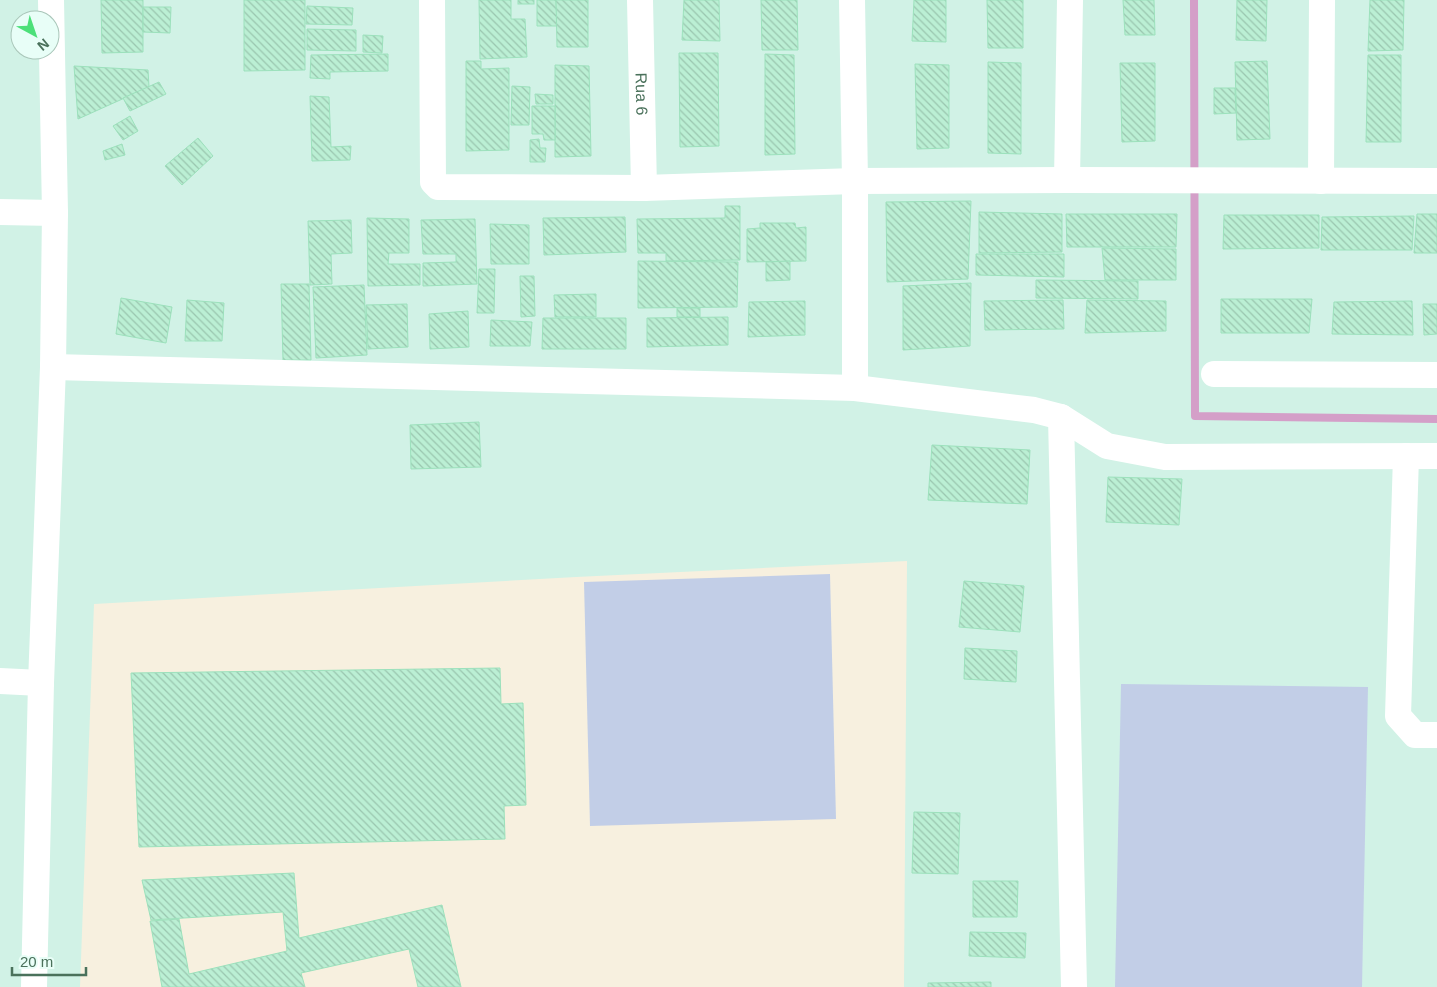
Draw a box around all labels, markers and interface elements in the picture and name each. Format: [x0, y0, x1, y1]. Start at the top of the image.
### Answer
north arrow [10, 10, 60, 60]
text: N [34, 36, 52, 54]
street label: Rua 6 [633, 72, 651, 116]
scale bar [12, 944, 86, 976]
text: 20 m [20, 953, 53, 970]

